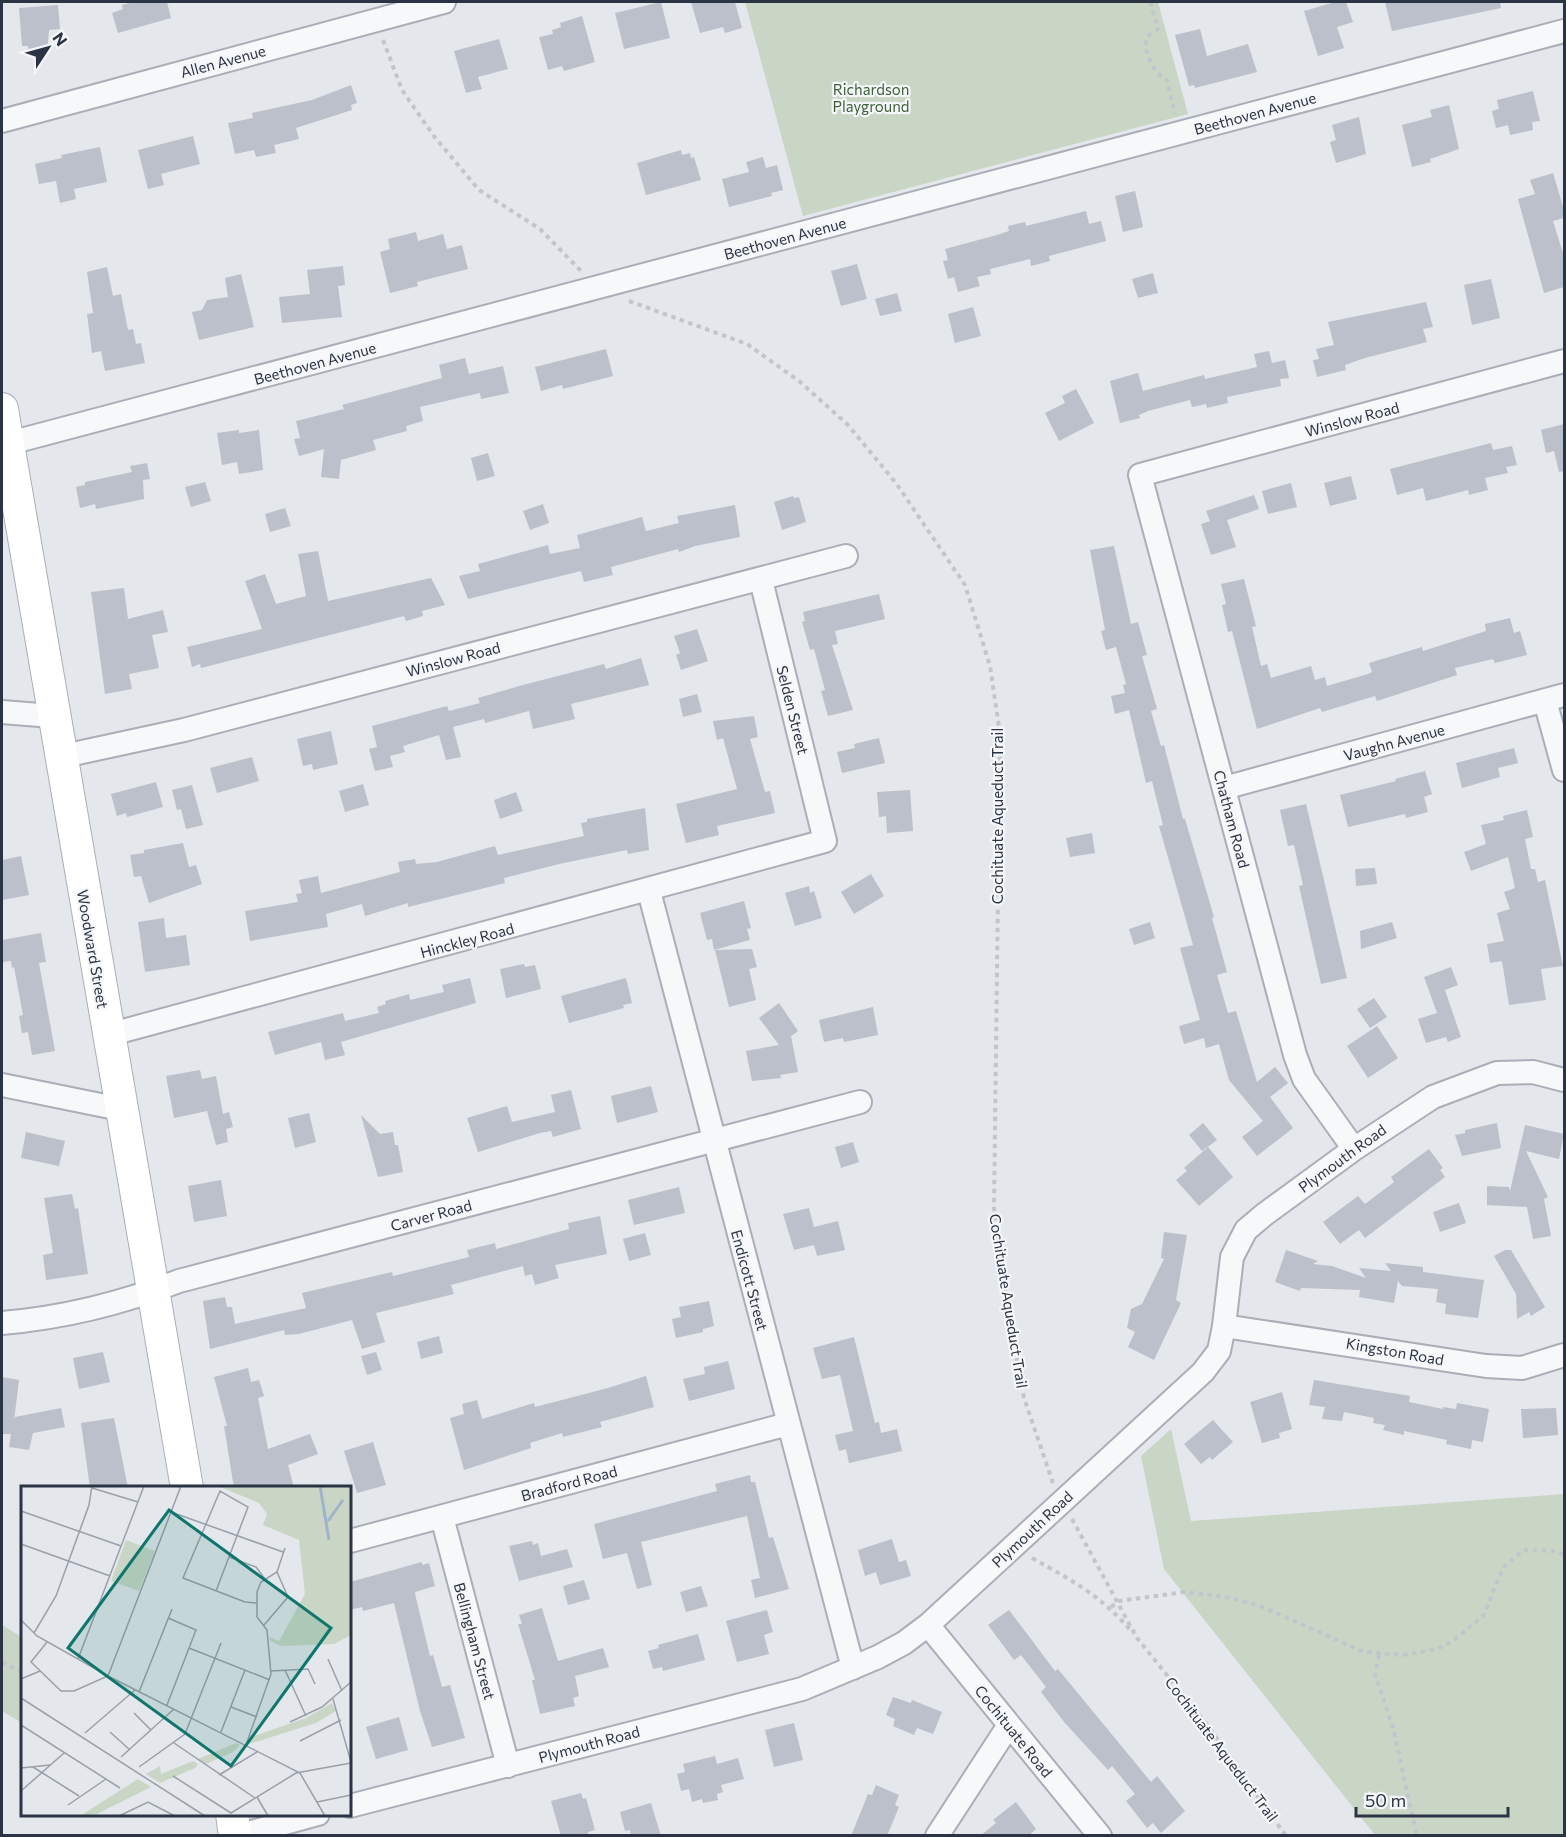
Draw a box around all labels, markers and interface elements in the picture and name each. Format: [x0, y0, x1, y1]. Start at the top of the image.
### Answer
north arrow [18, 18, 78, 78]
text: N [49, 28, 72, 49]
street label: Allen Avenue [178, 41, 268, 81]
park label: Richardson Playground [833, 80, 909, 115]
street label: Beethoven Avenue [1192, 88, 1318, 138]
street label: Beethoven Avenue [722, 213, 848, 263]
street label: Beethoven Avenue [252, 338, 378, 388]
street label: Winslow Road [1303, 398, 1401, 440]
street label: Winslow Road [404, 638, 502, 680]
street label: Selden Street [773, 664, 813, 756]
street label: Vaughn Avenue [1341, 720, 1447, 764]
street label: Cochituate Aqueduct Trail [988, 728, 1006, 904]
street label: Chatham Road [1210, 768, 1254, 870]
street label: Woodward Street [74, 888, 112, 1010]
street label: Hinckley Road [418, 919, 516, 961]
street label: Plymouth Road [1295, 1120, 1389, 1196]
street label: Carver Road [388, 1196, 474, 1234]
street label: Cochituate Aqueduct Trail [986, 1212, 1032, 1390]
street label: Endicott Street [728, 1228, 772, 1332]
street label: Kingston Road [1345, 1334, 1445, 1368]
street label: Bradford Road [519, 1462, 619, 1504]
inset map [21, 1486, 351, 1816]
street label: Plymouth Road [988, 1487, 1076, 1571]
street label: Bellingham Street [451, 1580, 499, 1702]
street label: Cochituate Aqueduct Trail [1162, 1673, 1282, 1825]
street label: Cochituate Road [971, 1681, 1057, 1781]
street label: Plymouth Road [536, 1722, 642, 1766]
scale bar [1356, 1780, 1508, 1818]
text: 50 m [1365, 1789, 1406, 1811]

